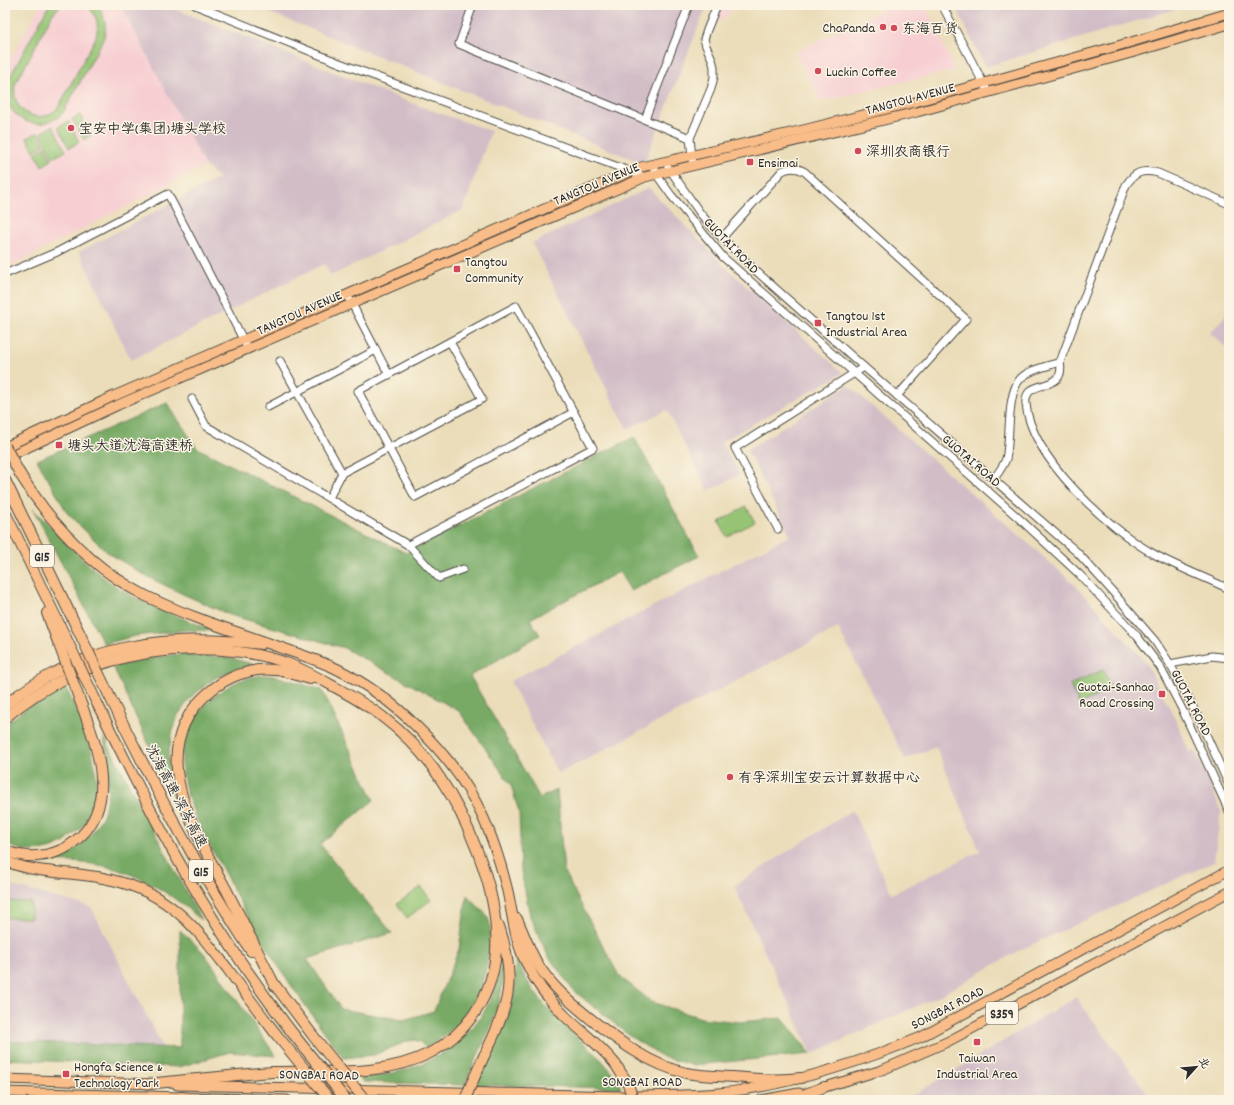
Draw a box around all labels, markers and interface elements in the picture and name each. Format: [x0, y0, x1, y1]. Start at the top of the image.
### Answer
place label: ChaPanda [823, 19, 875, 39]
place label: 东海百货 [902, 20, 958, 40]
marker: ChaPanda [878, 22, 888, 32]
marker: 东海百货 [889, 23, 899, 33]
place label: Luckin Coffee [826, 63, 896, 83]
marker: Luckin Coffee [813, 66, 823, 76]
street label: TANGTOU AVENUE [864, 78, 958, 121]
place label: 宝安中学(集团)塘头学校 [79, 120, 226, 140]
marker: 宝安中学(集团)塘头学校 [66, 123, 76, 133]
place label: 深圳农商银行 [866, 143, 950, 163]
marker: 深圳农商银行 [853, 146, 863, 156]
place label: Ensimai [758, 154, 798, 174]
street label: TANGTOU AVENUE [551, 157, 643, 212]
marker: Ensimai [745, 157, 755, 167]
street label: GUOTAI ROAD [698, 213, 763, 279]
place label: Tangtou Community [465, 253, 524, 289]
marker: Tangtou Community [452, 264, 462, 274]
street label: TANGTOU AVENUE [254, 286, 346, 342]
place label: Tangtou 1st Industrial Area [826, 307, 907, 343]
marker: Tangtou 1st Industrial Area [813, 318, 823, 328]
street label: GUOTAI ROAD [937, 430, 1005, 493]
place label: 塘头大道沈海高速桥 [67, 437, 193, 457]
marker: 塘头大道沈海高速桥 [54, 440, 64, 450]
road number: G15 [30, 545, 54, 567]
street label: GUOTAI ROAD [1165, 666, 1216, 740]
place label: Guotai-Sanhao Road Crossing [1077, 678, 1154, 714]
marker: Guotai-Sanhao Road Crossing [1157, 689, 1167, 699]
street label: 沈海高速 深岑高速 [139, 741, 211, 852]
place label: 有孚深圳宝安云计算数据中心 [738, 769, 920, 789]
marker: 有孚深圳宝安云计算数据中心 [725, 772, 735, 782]
road number: G15 [189, 860, 213, 882]
street label: SONGBAI ROAD [908, 982, 988, 1036]
road number: S359 [986, 1002, 1018, 1024]
marker: Taiwan Industrial Area [972, 1037, 982, 1047]
north arrow [1176, 1047, 1216, 1087]
place label: Taiwan Industrial Area [937, 1049, 1018, 1085]
text: 北 [1194, 1055, 1213, 1072]
place label: Hongfa Science & Technology Park [74, 1058, 163, 1094]
street label: SONGBAI ROAD [279, 1065, 359, 1087]
marker: Hongfa Science & Technology Park [61, 1069, 71, 1079]
street label: SONGBAI ROAD [602, 1073, 682, 1093]

